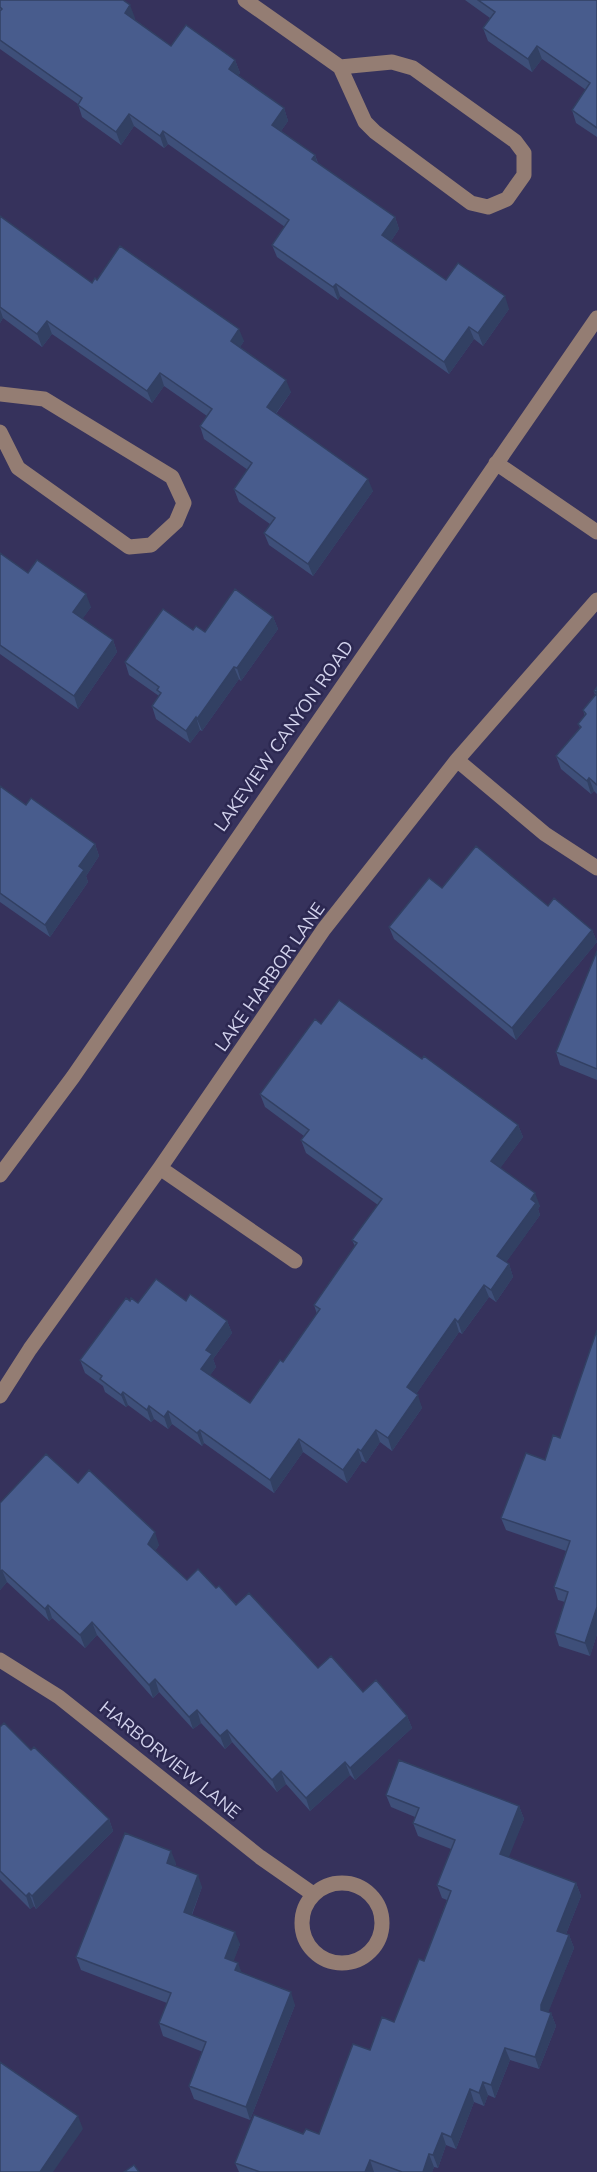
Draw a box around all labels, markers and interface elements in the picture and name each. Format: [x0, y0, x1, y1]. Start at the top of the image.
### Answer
street label: LAKEVIEW CANYON ROAD [209, 636, 359, 836]
street label: LAKE HARBOR LANE [209, 898, 331, 1056]
street label: HARBORVIEW LANE [95, 1696, 245, 1824]

